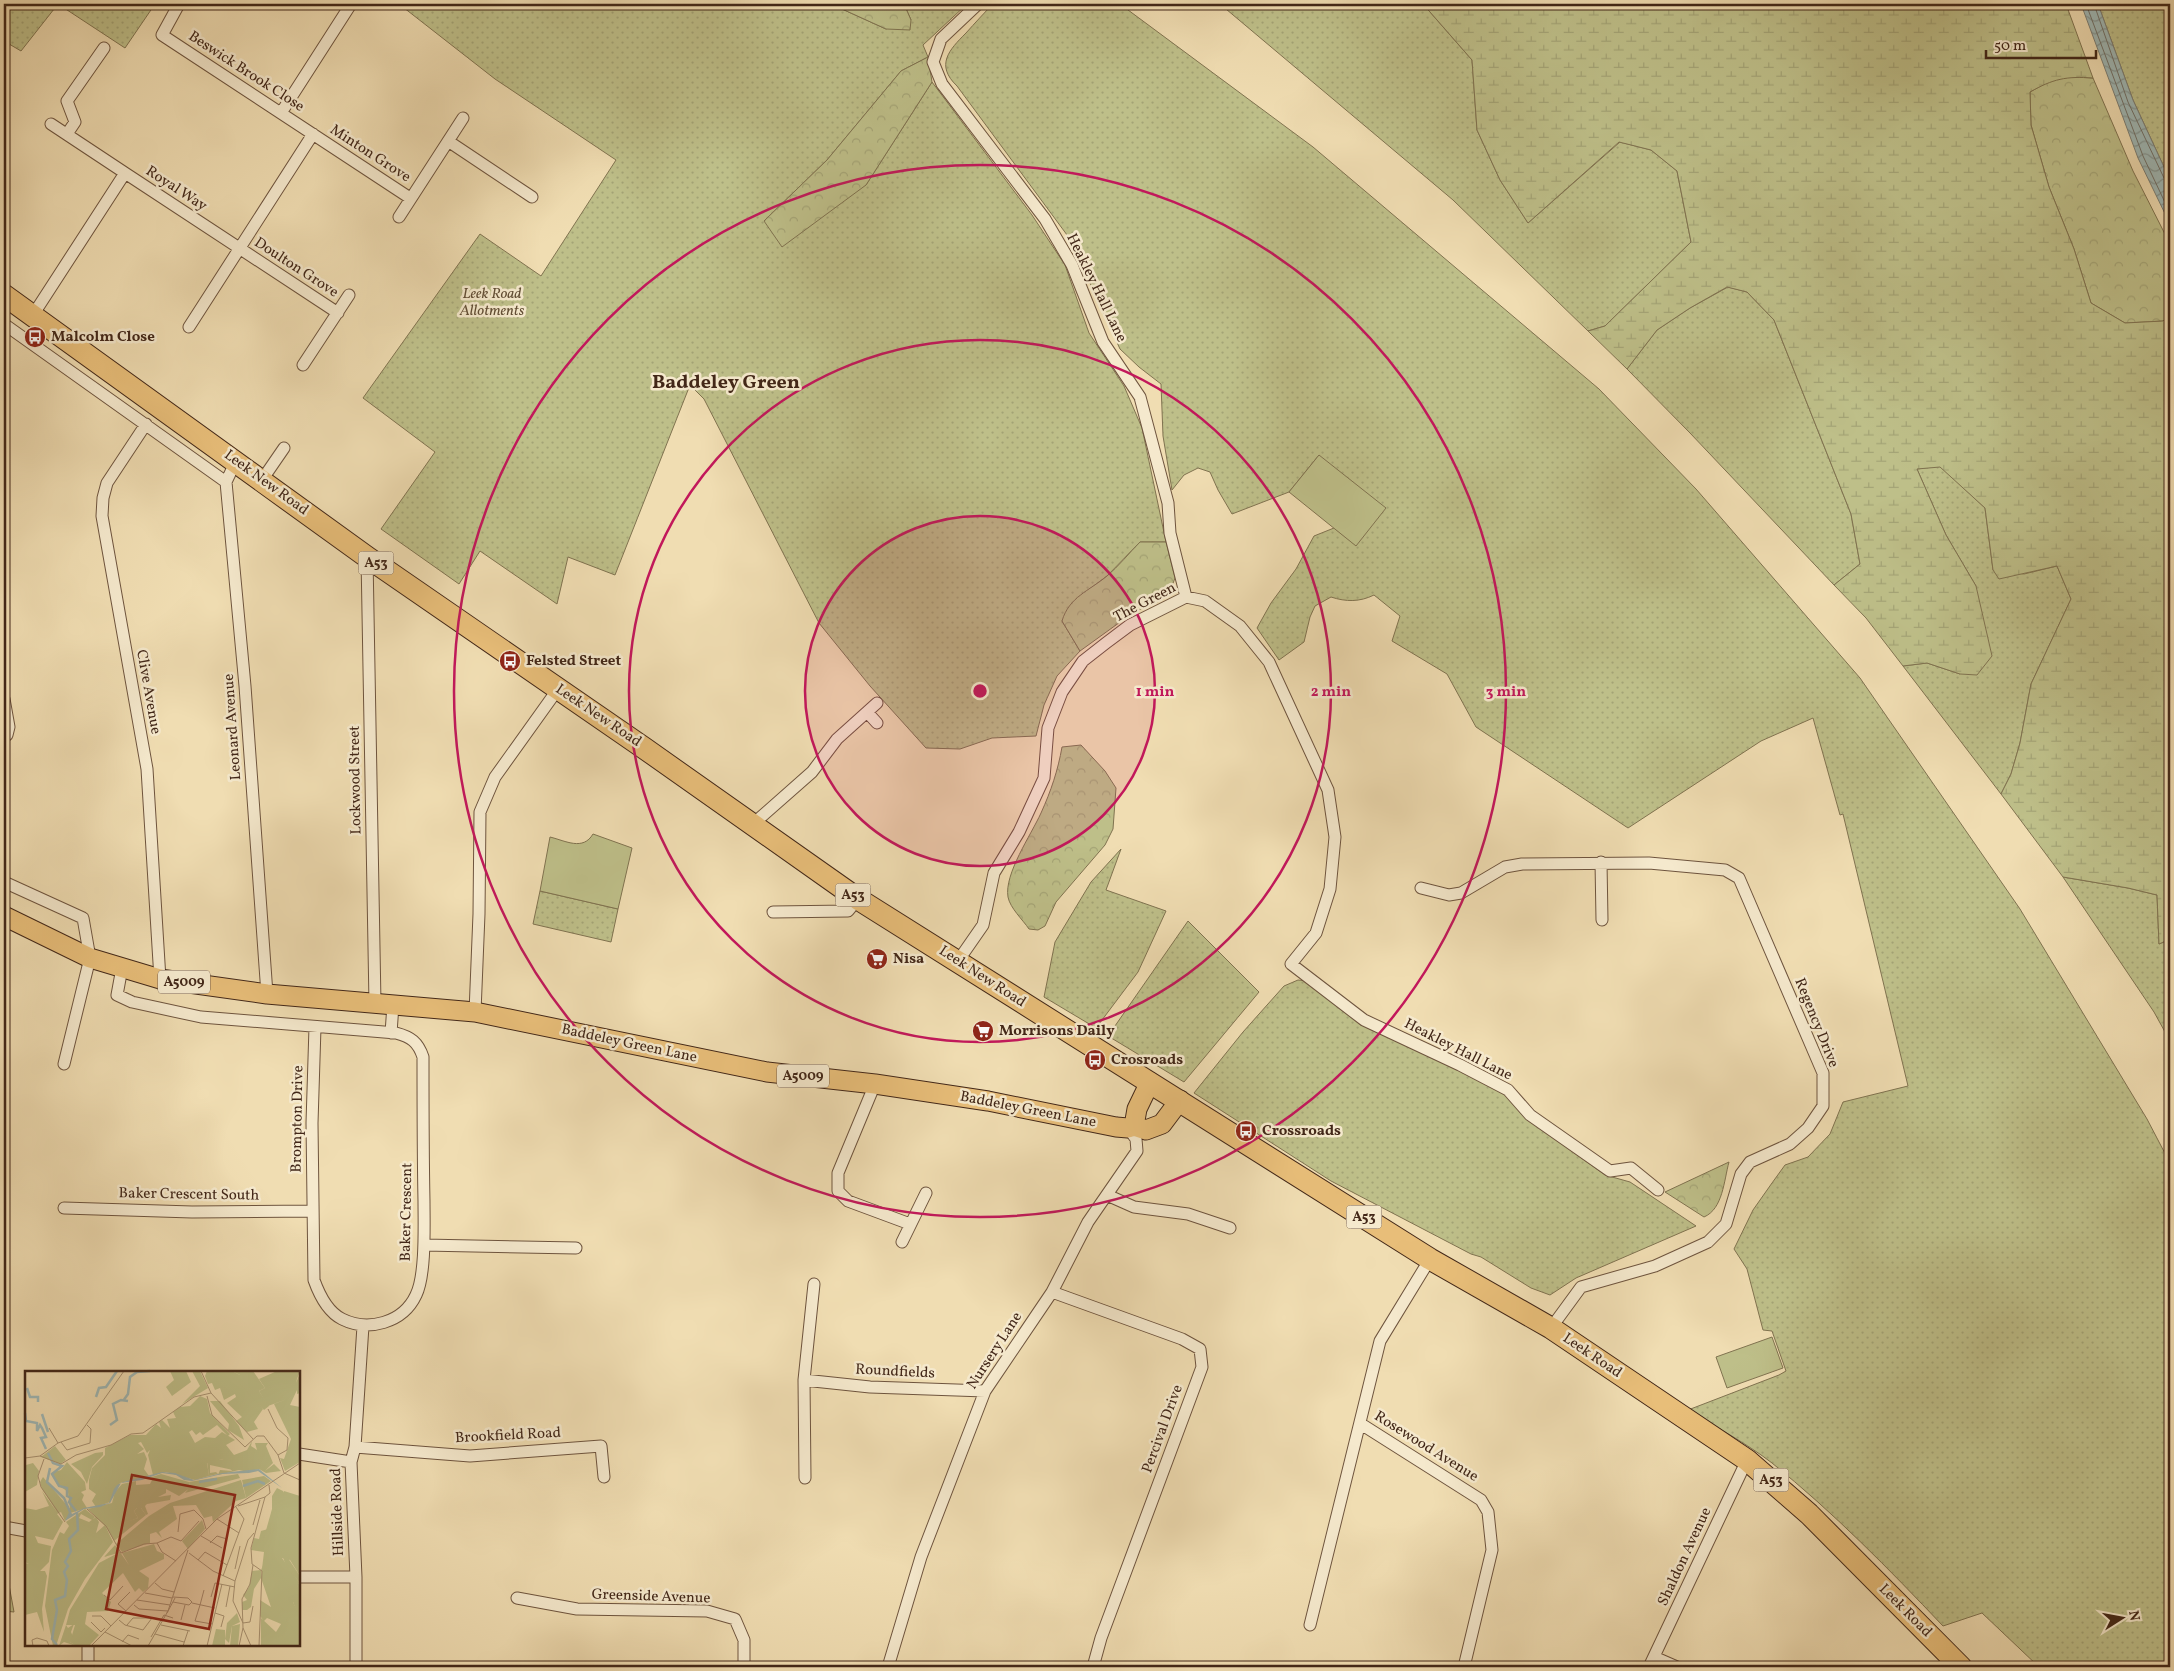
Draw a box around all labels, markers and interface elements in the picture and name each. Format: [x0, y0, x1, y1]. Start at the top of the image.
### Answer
street label: Beswick Brook Close [184, 27, 308, 117]
scale bar [1986, 28, 2096, 60]
text: 50 m [1994, 36, 2026, 57]
street label: Minton Grove [326, 120, 414, 188]
street label: Royal Way [141, 161, 211, 217]
street label: Heakley Hall Lane [1061, 230, 1131, 346]
street label: Doulton Grove [250, 233, 342, 303]
park label: Leek Road Allotments [459, 284, 525, 322]
bus stop icon: Malcolm Close [23, 325, 47, 349]
place label: Malcolm Close [51, 327, 155, 348]
district label: Baddeley Green [652, 369, 800, 397]
street label: Leek New Road [219, 445, 313, 521]
road number: A53 [358, 552, 394, 574]
street label: The Green [1110, 578, 1180, 628]
street label: Clive Avenue [130, 648, 166, 736]
bus stop icon: Felsted Street [498, 649, 522, 673]
place label: Felsted Street [526, 651, 621, 672]
street label: Leonard Avenue [219, 673, 247, 781]
street label: Leek New Road [551, 679, 645, 753]
centre of rings [971, 682, 989, 700]
text: 1 min [1136, 682, 1174, 703]
text: 2 min [1311, 682, 1351, 703]
text: 3 min [1486, 682, 1526, 703]
street label: Lockwood Street [345, 725, 367, 835]
road number: A53 [836, 884, 870, 906]
street label: Leek New Road [934, 941, 1030, 1013]
supermarket icon: Nisa [865, 947, 889, 971]
place label: Nisa [893, 949, 924, 970]
road number: A5009 [158, 970, 210, 994]
street label: Regency Drive [1789, 975, 1843, 1071]
street label: Heakley Hall Lane [1400, 1014, 1516, 1086]
street label: Baddeley Green Lane [559, 1019, 699, 1069]
supermarket icon: Morrisons Daily [971, 1019, 995, 1043]
place label: Morrisons Daily [999, 1021, 1115, 1042]
bus stop icon: Crosroads [1083, 1048, 1107, 1072]
place label: Crosroads [1111, 1050, 1183, 1071]
road number: A5009 [777, 1064, 829, 1088]
street label: Brompton Drive [287, 1065, 309, 1173]
street label: Baddeley Green Lane [958, 1086, 1098, 1134]
bus stop icon: Crossroads [1234, 1119, 1258, 1143]
place label: Crossroads [1262, 1121, 1341, 1142]
street label: Baker Crescent [396, 1162, 418, 1262]
street label: Baker Crescent South [118, 1183, 260, 1207]
road number: A53 [1346, 1206, 1382, 1228]
street label: Nursery Lane [962, 1308, 1028, 1394]
street label: Leek Road [1558, 1328, 1626, 1384]
street label: Roundfields [855, 1359, 935, 1385]
inset map [25, 1371, 300, 1646]
street label: Percival Drive [1137, 1382, 1189, 1476]
street label: Rosewood Avenue [1370, 1406, 1482, 1488]
street label: Brookfield Road [455, 1423, 561, 1449]
street label: Hillside Road [326, 1468, 350, 1556]
road number: A53 [1754, 1468, 1788, 1492]
street label: Shaldon Avenue [1653, 1504, 1717, 1610]
street label: Leek Road [1874, 1580, 1936, 1642]
street label: Greenside Avenue [591, 1584, 711, 1610]
north arrow [2096, 1594, 2146, 1644]
text: N [2123, 1609, 2144, 1623]

